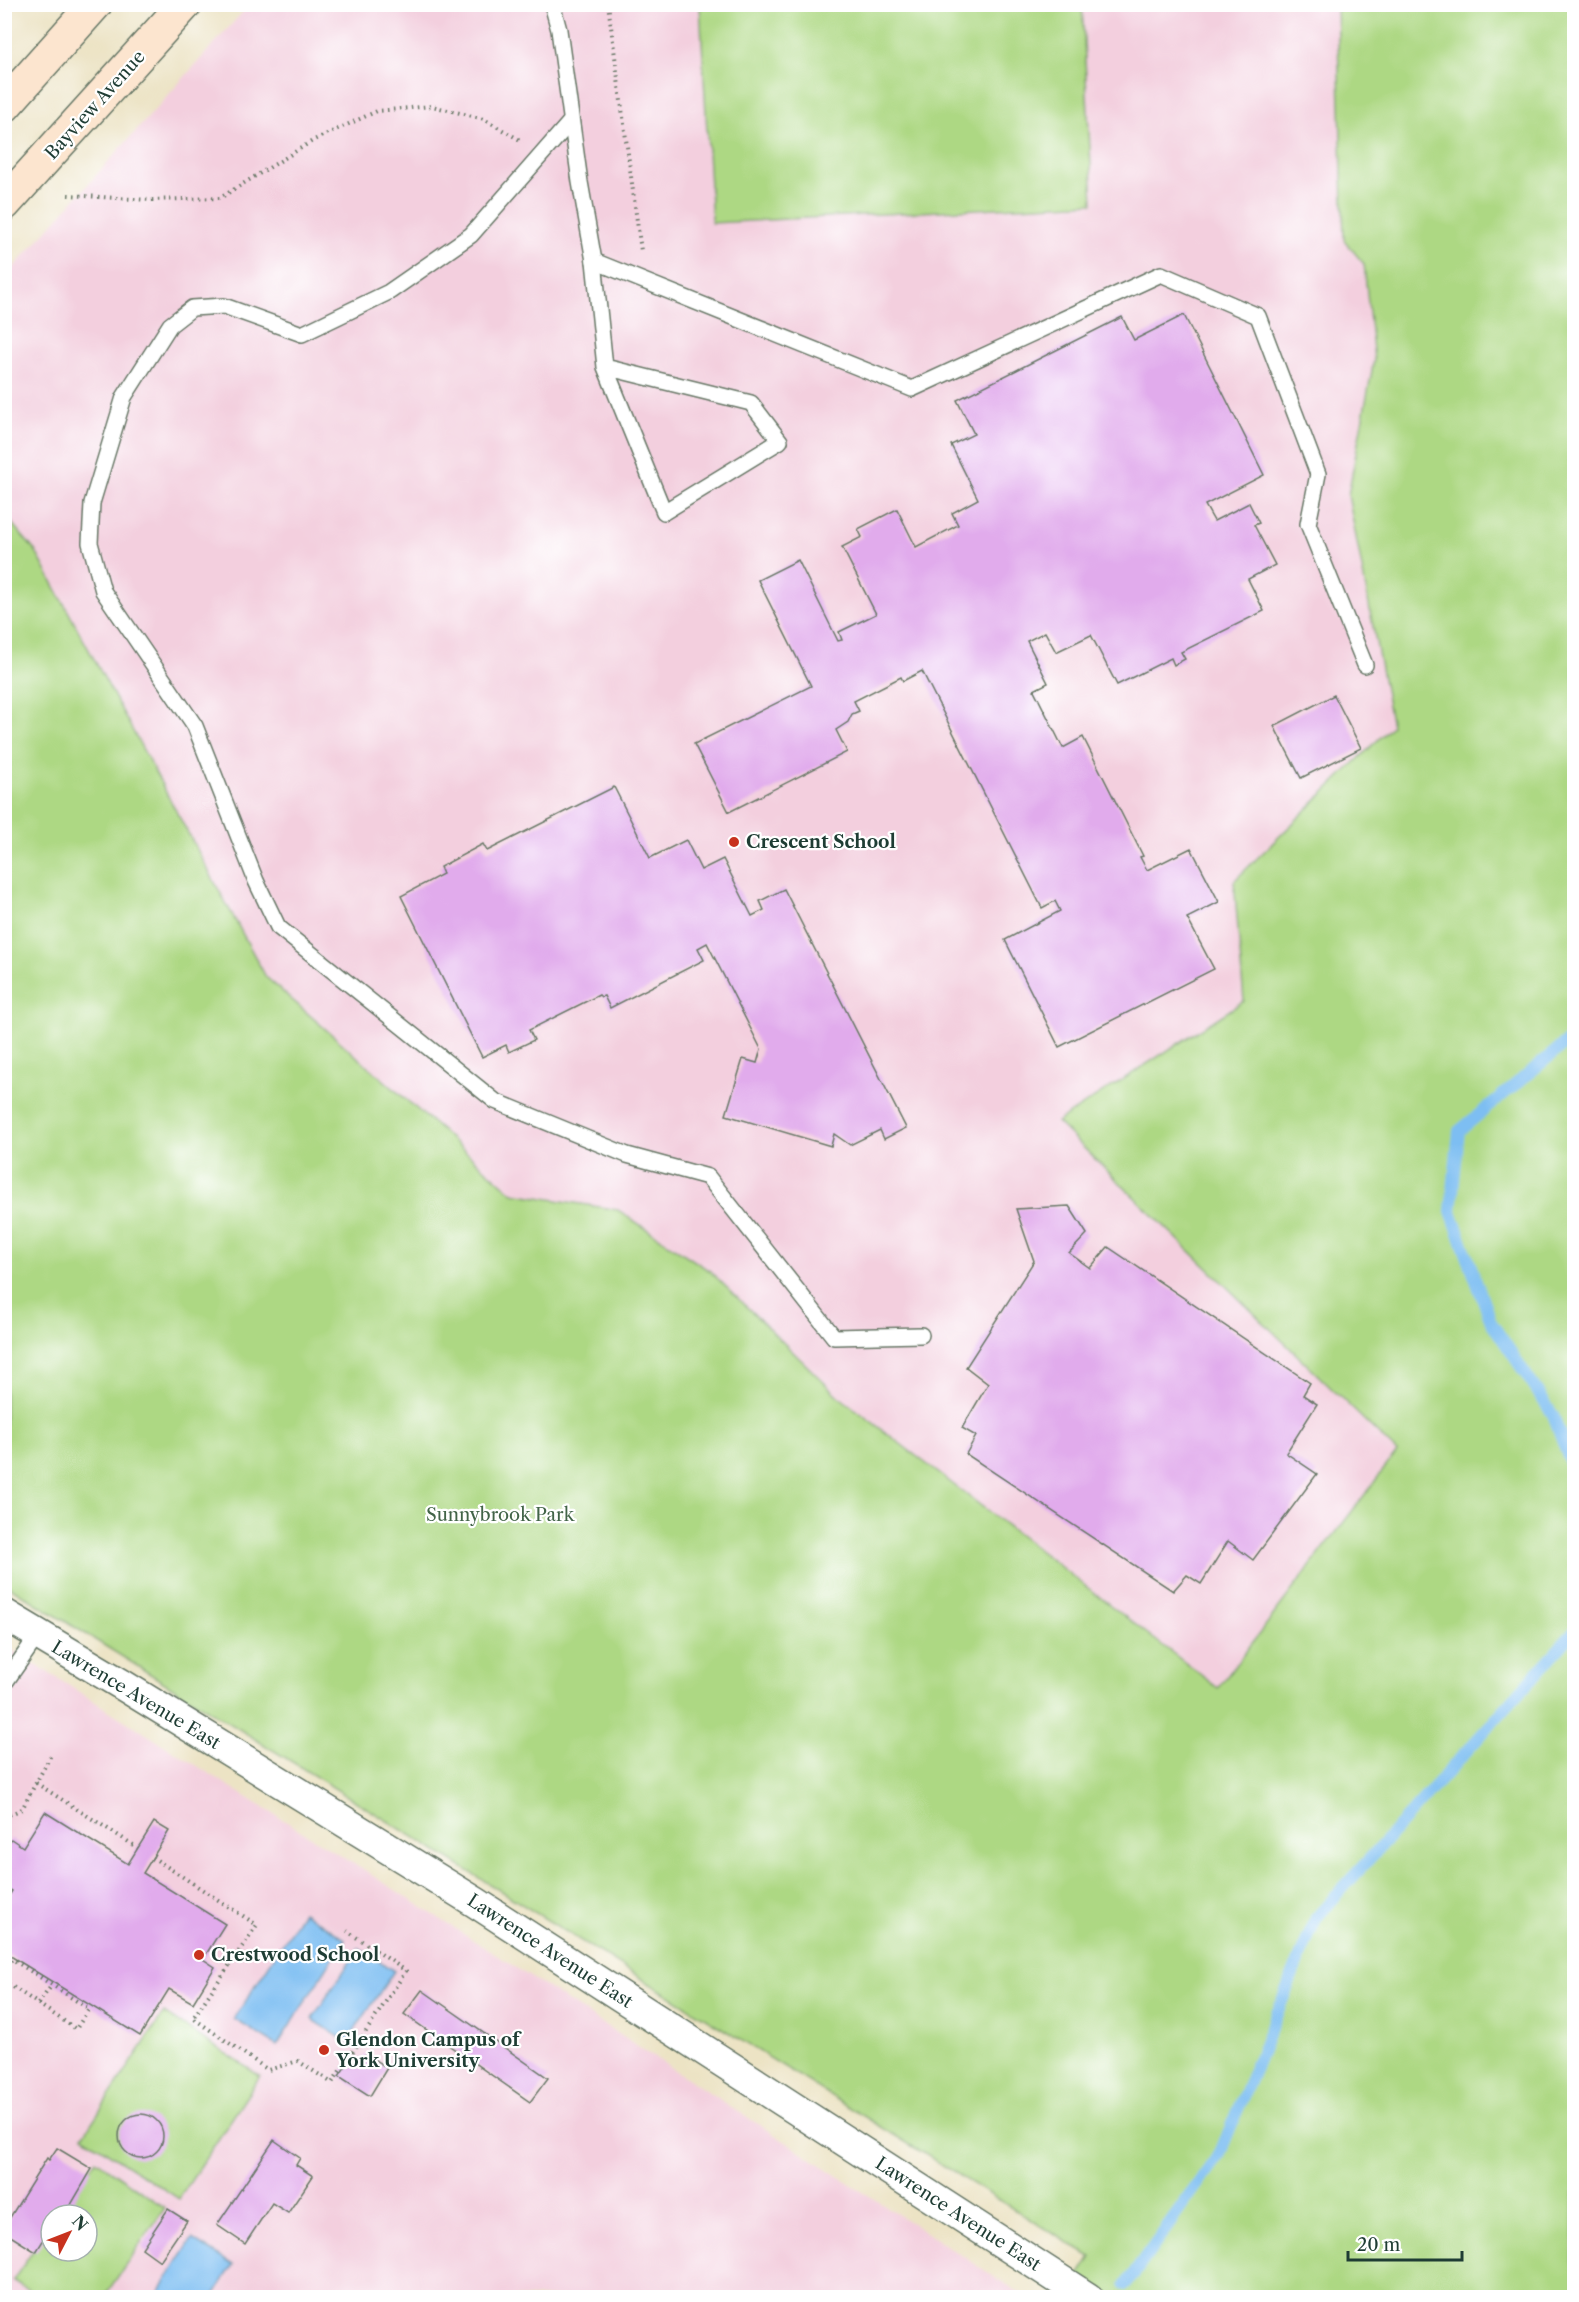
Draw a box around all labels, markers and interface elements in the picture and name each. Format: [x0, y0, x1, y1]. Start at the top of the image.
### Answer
street label: Bayview Avenue [40, 46, 150, 164]
place label: Crescent School [746, 831, 896, 853]
marker: Crescent School [727, 835, 741, 849]
park label: Sunnybrook Park [426, 1504, 576, 1526]
street label: Lawrence Avenue East [48, 1636, 225, 1754]
street label: Lawrence Avenue East [463, 1889, 637, 2013]
place label: Crestwood School [211, 1944, 379, 1966]
marker: Crestwood School [192, 1948, 206, 1962]
place label: Glendon Campus of York University [335, 2029, 522, 2072]
marker: Glendon Campus of York University [317, 2043, 331, 2057]
street label: Lawrence Avenue East [871, 2152, 1045, 2276]
north arrow [39, 2203, 99, 2263]
text: N [68, 2211, 92, 2235]
scale bar [1348, 2224, 1462, 2262]
text: 20 m [1357, 2234, 1401, 2256]

